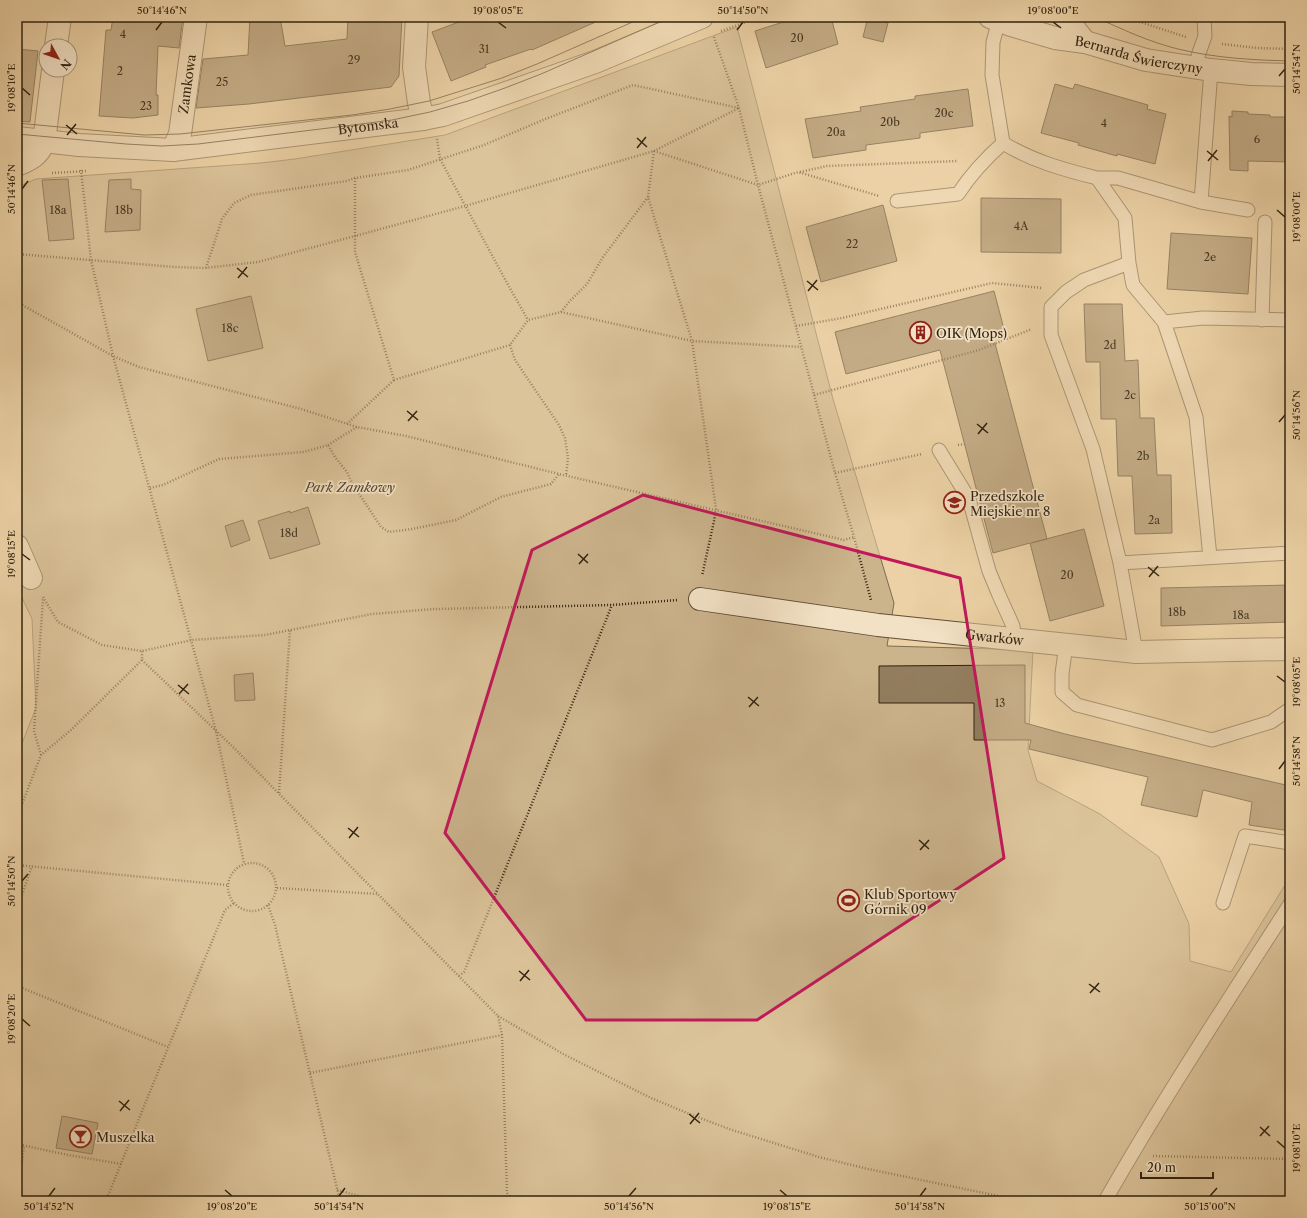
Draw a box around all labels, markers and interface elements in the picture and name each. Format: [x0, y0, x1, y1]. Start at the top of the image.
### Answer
text: 50°14'46"N [137, 4, 187, 17]
text: 19°08'05"E [473, 4, 523, 17]
text: 50°14'50"N [718, 4, 768, 17]
text: 19°08'00"E [1027, 4, 1079, 17]
house number: 4 [120, 27, 126, 41]
house number: 20 [790, 31, 804, 45]
street label: Bernarda Świerczyny [1074, 33, 1205, 77]
north arrow [38, 38, 78, 78]
house number: 31 [479, 42, 490, 56]
text: 50°14'54"N [1290, 44, 1303, 94]
street label: Zamkowa [175, 53, 199, 115]
house number: 29 [348, 53, 360, 67]
text: N [57, 56, 74, 73]
text: 19°08'10"E [5, 63, 18, 112]
house number: 2 [117, 64, 123, 78]
house number: 25 [216, 75, 228, 89]
house number: 23 [140, 99, 152, 113]
house number: 20c [934, 106, 954, 120]
street label: Bytomska [337, 114, 399, 137]
house number: 20b [880, 115, 900, 129]
house number: 4 [1101, 116, 1107, 130]
house number: 20a [826, 125, 846, 139]
house number: 6 [1254, 132, 1261, 146]
text: 50°14'46"N [5, 164, 18, 214]
text: 19°08'00"E [1290, 191, 1303, 243]
house number: 18a [50, 203, 67, 217]
house number: 18b [115, 203, 133, 217]
house number: 4A [1014, 219, 1029, 233]
house number: 22 [846, 237, 858, 251]
house number: 2e [1204, 250, 1216, 264]
building icon: OIK (Mops) [907, 320, 933, 346]
house number: 18c [222, 321, 239, 335]
place label: OIK (Mops) [936, 325, 1007, 341]
house number: 2d [1103, 338, 1117, 352]
house number: 2c [1124, 388, 1136, 402]
text: 50°14'56"N [1290, 390, 1303, 440]
house number: 2b [1137, 449, 1150, 463]
park label: Park Zamkowy [304, 479, 396, 495]
place label: Przedszkole Miejskie nr 8 [970, 488, 1050, 519]
school or university icon: Przedszkole Miejskie nr 8 [942, 490, 968, 516]
house number: 2a [1148, 513, 1160, 527]
house number: 18d [280, 526, 298, 540]
text: 19°08'15"E [5, 530, 18, 578]
house number: 20 [1060, 568, 1074, 582]
house number: 18b [1168, 605, 1186, 619]
house number: 18a [1233, 608, 1250, 622]
street label: Gwarków [965, 626, 1025, 648]
text: 19°08'05"E [1290, 657, 1303, 707]
house number: 13 [995, 696, 1005, 710]
text: 50°14'58"N [1290, 736, 1303, 786]
text: 50°14'50"N [5, 856, 18, 906]
place label: Klub Sportowy Górnik 09 [864, 886, 957, 917]
sports icon: Klub Sportowy Górnik 09 [835, 888, 861, 914]
text: 19°08'20"E [5, 994, 18, 1044]
text: 19°08'10"E [1290, 1123, 1303, 1172]
bar icon: Muszelka [67, 1124, 93, 1150]
place label: Muszelka [96, 1129, 155, 1145]
scale bar [1141, 1154, 1213, 1180]
text: 20 m [1147, 1160, 1176, 1175]
text: 50°14'52"N [24, 1200, 74, 1213]
text: 19°08'20"E [207, 1200, 257, 1213]
text: 50°14'54"N [314, 1200, 364, 1213]
text: 50°14'56"N [604, 1200, 654, 1213]
text: 19°08'15"E [763, 1200, 811, 1213]
text: 50°14'58"N [895, 1200, 945, 1213]
text: 50°15'00"N [1184, 1200, 1236, 1213]

